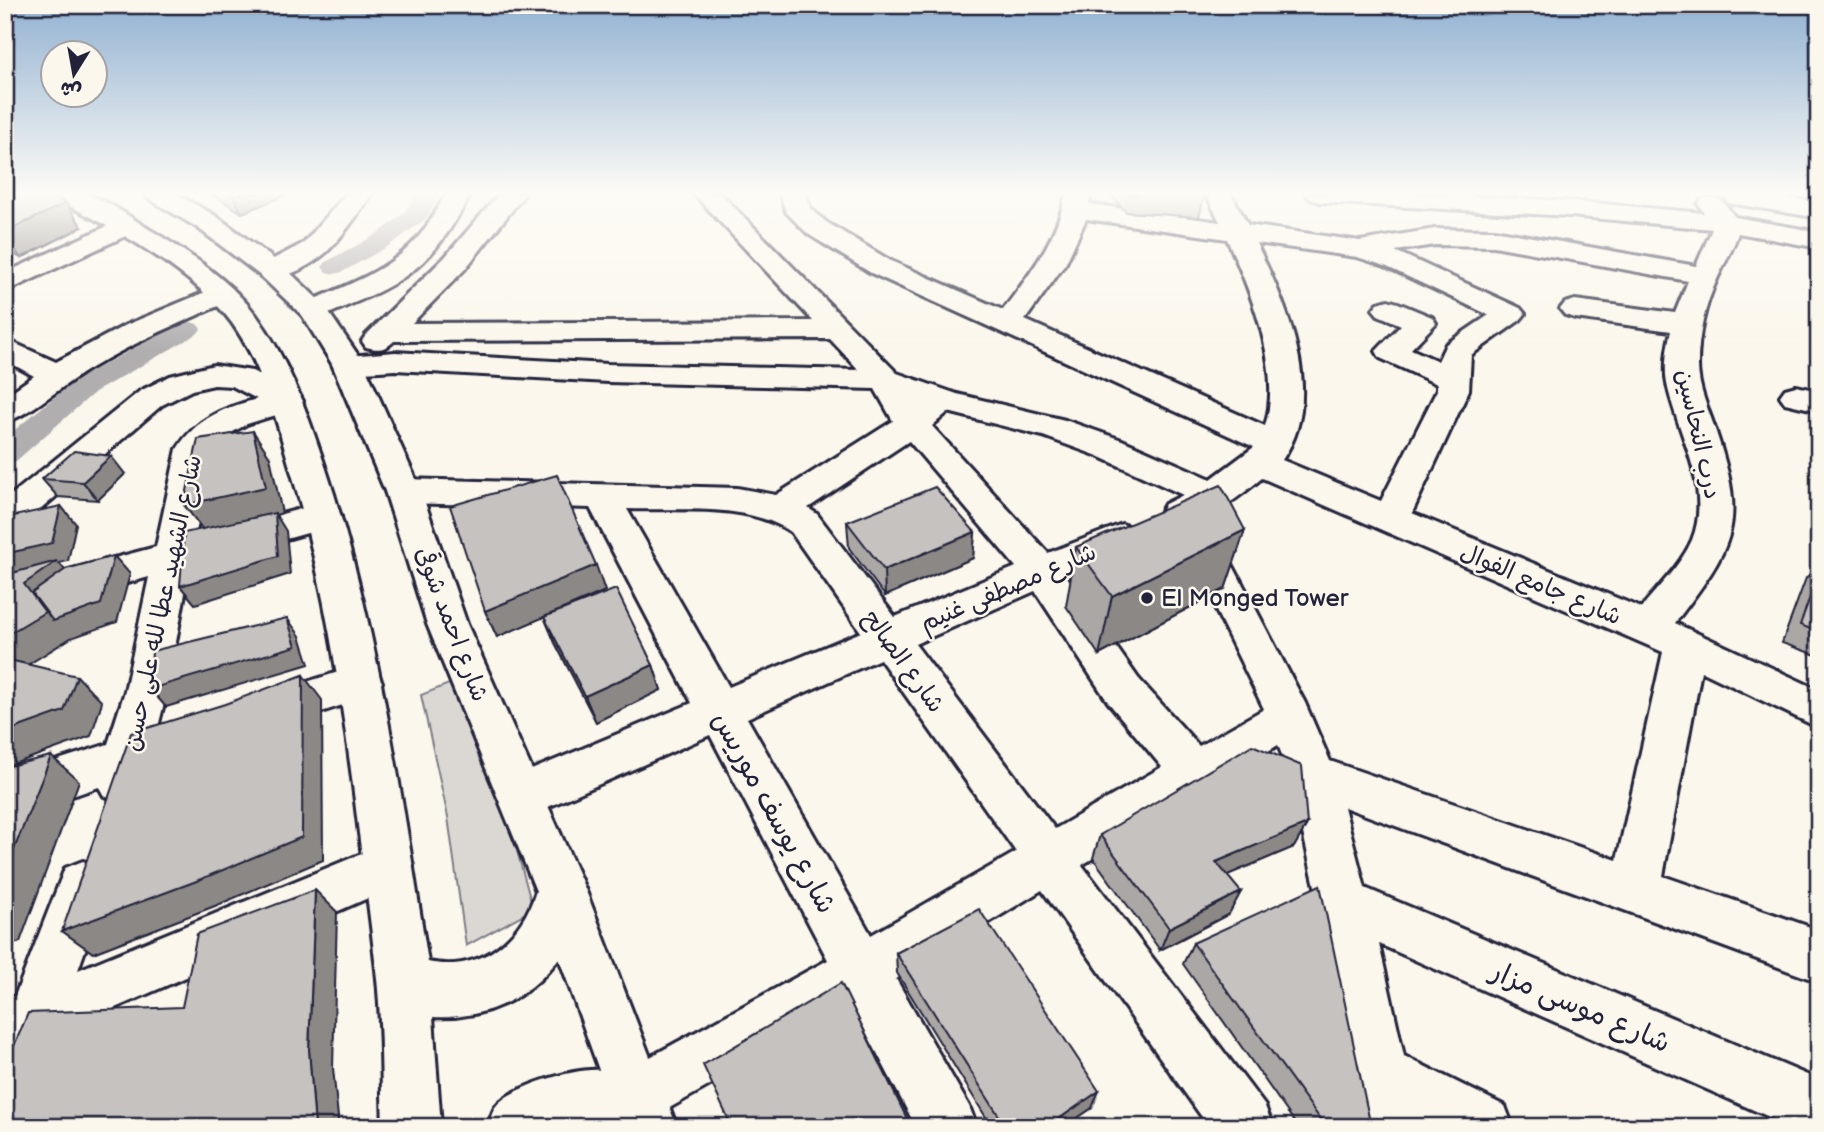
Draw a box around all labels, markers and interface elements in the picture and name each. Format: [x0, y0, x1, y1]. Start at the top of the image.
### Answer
north arrow [38, 38, 108, 108]
text: ش [58, 76, 83, 102]
street label: درب النحاسين [1669, 366, 1728, 502]
street label: شارع الشهيد عطا لله على حسن [117, 452, 210, 754]
street label: شارع مصطفى غنيم [916, 537, 1102, 640]
street label: شارع جامع الفوال [1455, 537, 1626, 633]
street label: شارع احمد شوقى [407, 542, 495, 706]
place label: El Monged Tower [1161, 584, 1349, 613]
marker: El Monged Tower [1139, 590, 1155, 606]
street label: شارع الصالح [855, 604, 951, 719]
street label: شارع يوسف موريس [703, 706, 843, 920]
street label: شارع موسى مزار [1483, 954, 1675, 1062]

